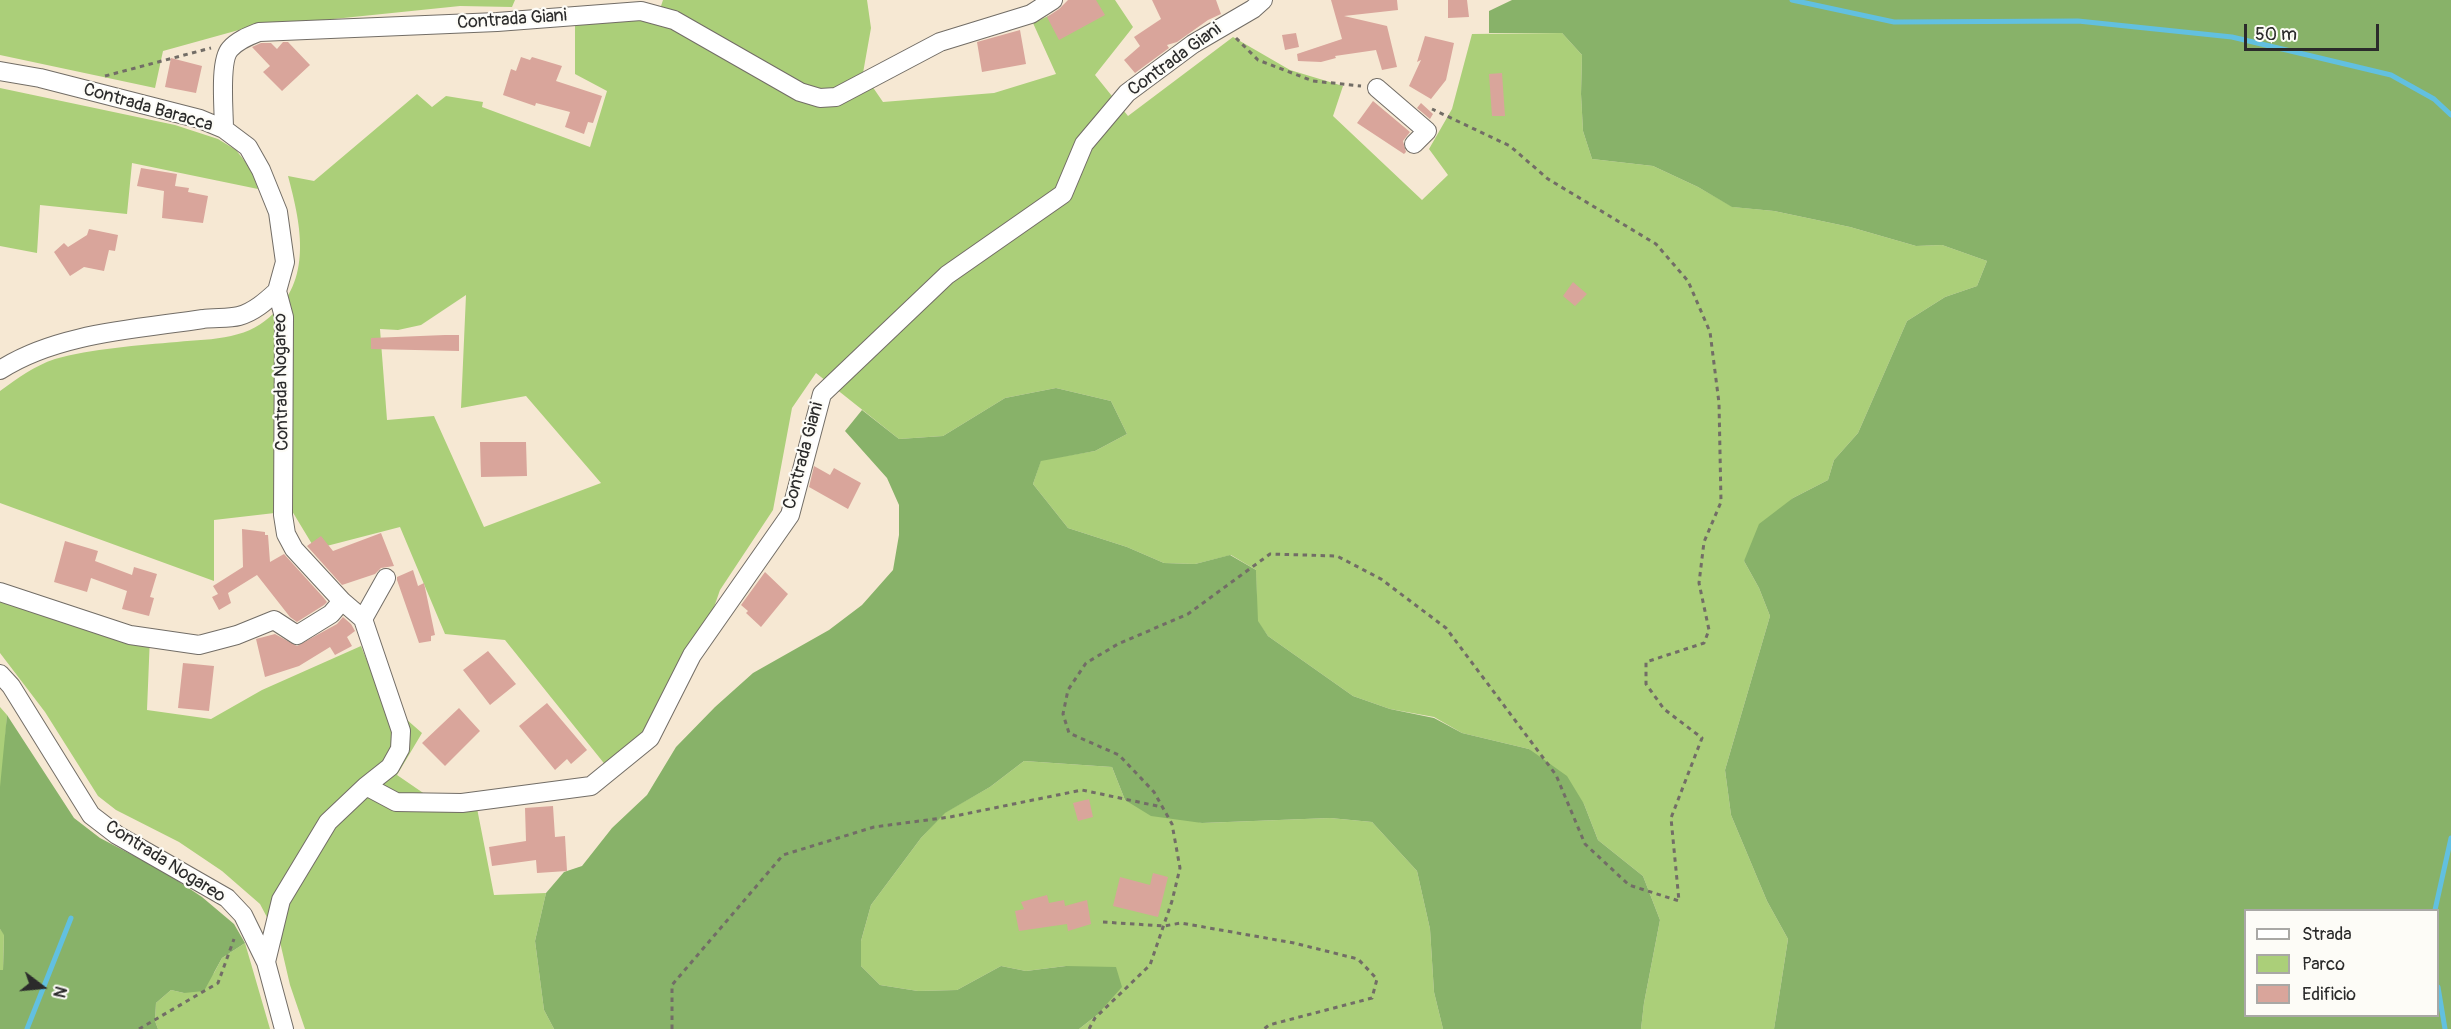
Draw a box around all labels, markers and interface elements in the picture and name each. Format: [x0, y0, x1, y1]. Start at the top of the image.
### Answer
street label: Contrada Giani [456, 5, 568, 35]
scale bar [2247, 12, 2382, 50]
street label: Contrada Giani [1124, 19, 1226, 101]
text: 50 m [2255, 23, 2297, 46]
street label: Contrada Baracca [81, 79, 215, 137]
street label: Contrada Nogareo [270, 313, 294, 451]
street label: Contrada Giani [779, 400, 829, 512]
street label: Contrada Nogareo [101, 816, 229, 908]
legend [2244, 909, 2439, 1017]
text: Strada [2302, 923, 2352, 946]
text: Parco [2302, 953, 2345, 976]
north arrow [12, 957, 72, 1017]
text: Edificio [2302, 983, 2356, 1006]
text: N [48, 984, 70, 1000]

